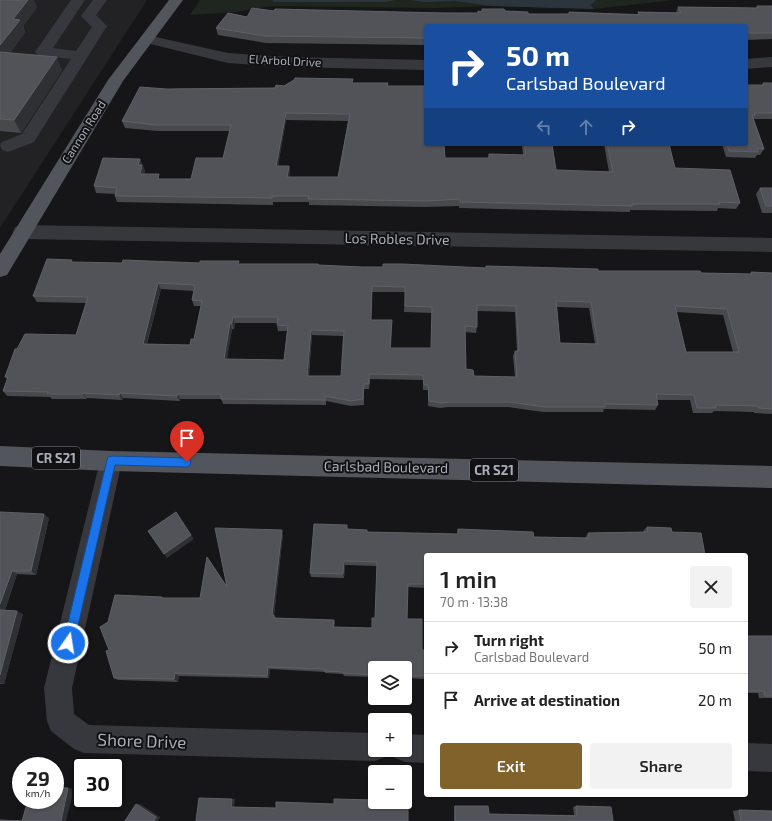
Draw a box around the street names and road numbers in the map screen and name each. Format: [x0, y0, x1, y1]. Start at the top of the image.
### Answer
street label: El Arbol Drive [248, 51, 322, 69]
street label: Cannon Road [58, 97, 108, 165]
street label: Los Robles Drive [344, 229, 450, 248]
road number: CR S21 [32, 447, 80, 469]
street label: Carlsbad Boulevard [324, 457, 448, 476]
road number: CR S21 [470, 459, 518, 481]
street label: Shore Drive [97, 728, 187, 752]

